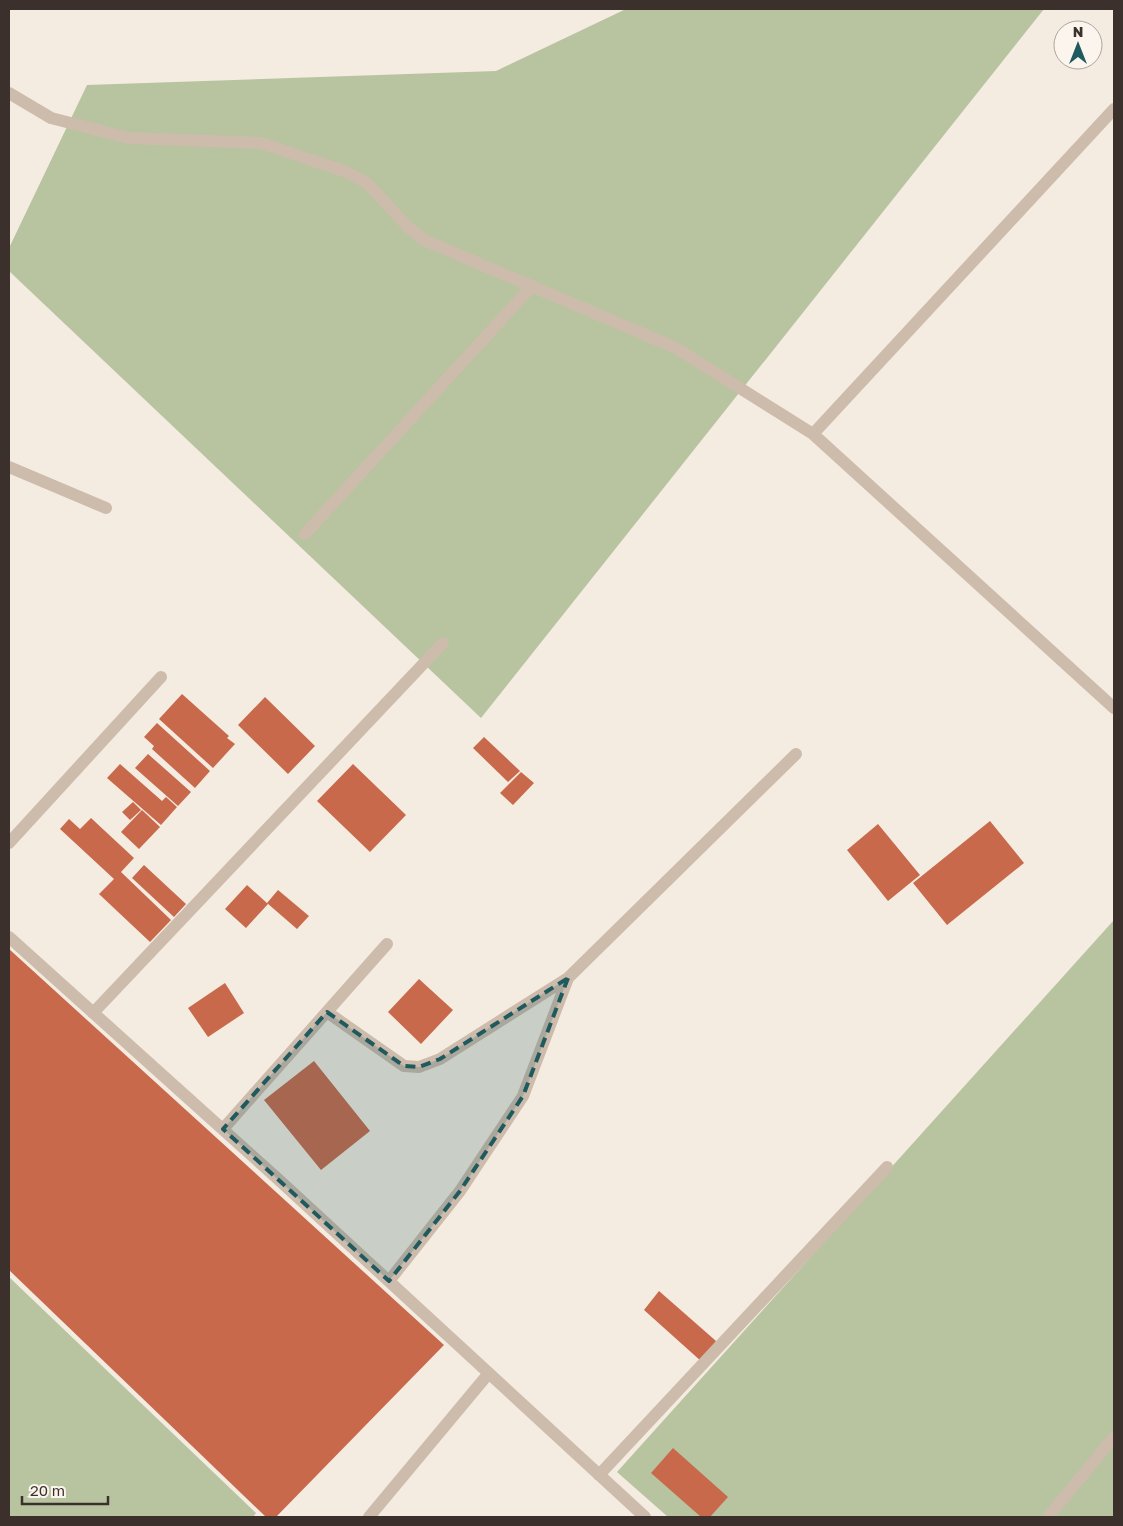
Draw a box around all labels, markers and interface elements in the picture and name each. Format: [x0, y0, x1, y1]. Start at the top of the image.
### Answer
north arrow [1053, 20, 1103, 70]
text: N [1073, 23, 1083, 40]
scale bar [22, 1474, 109, 1506]
text: 20 m [30, 1481, 65, 1499]

